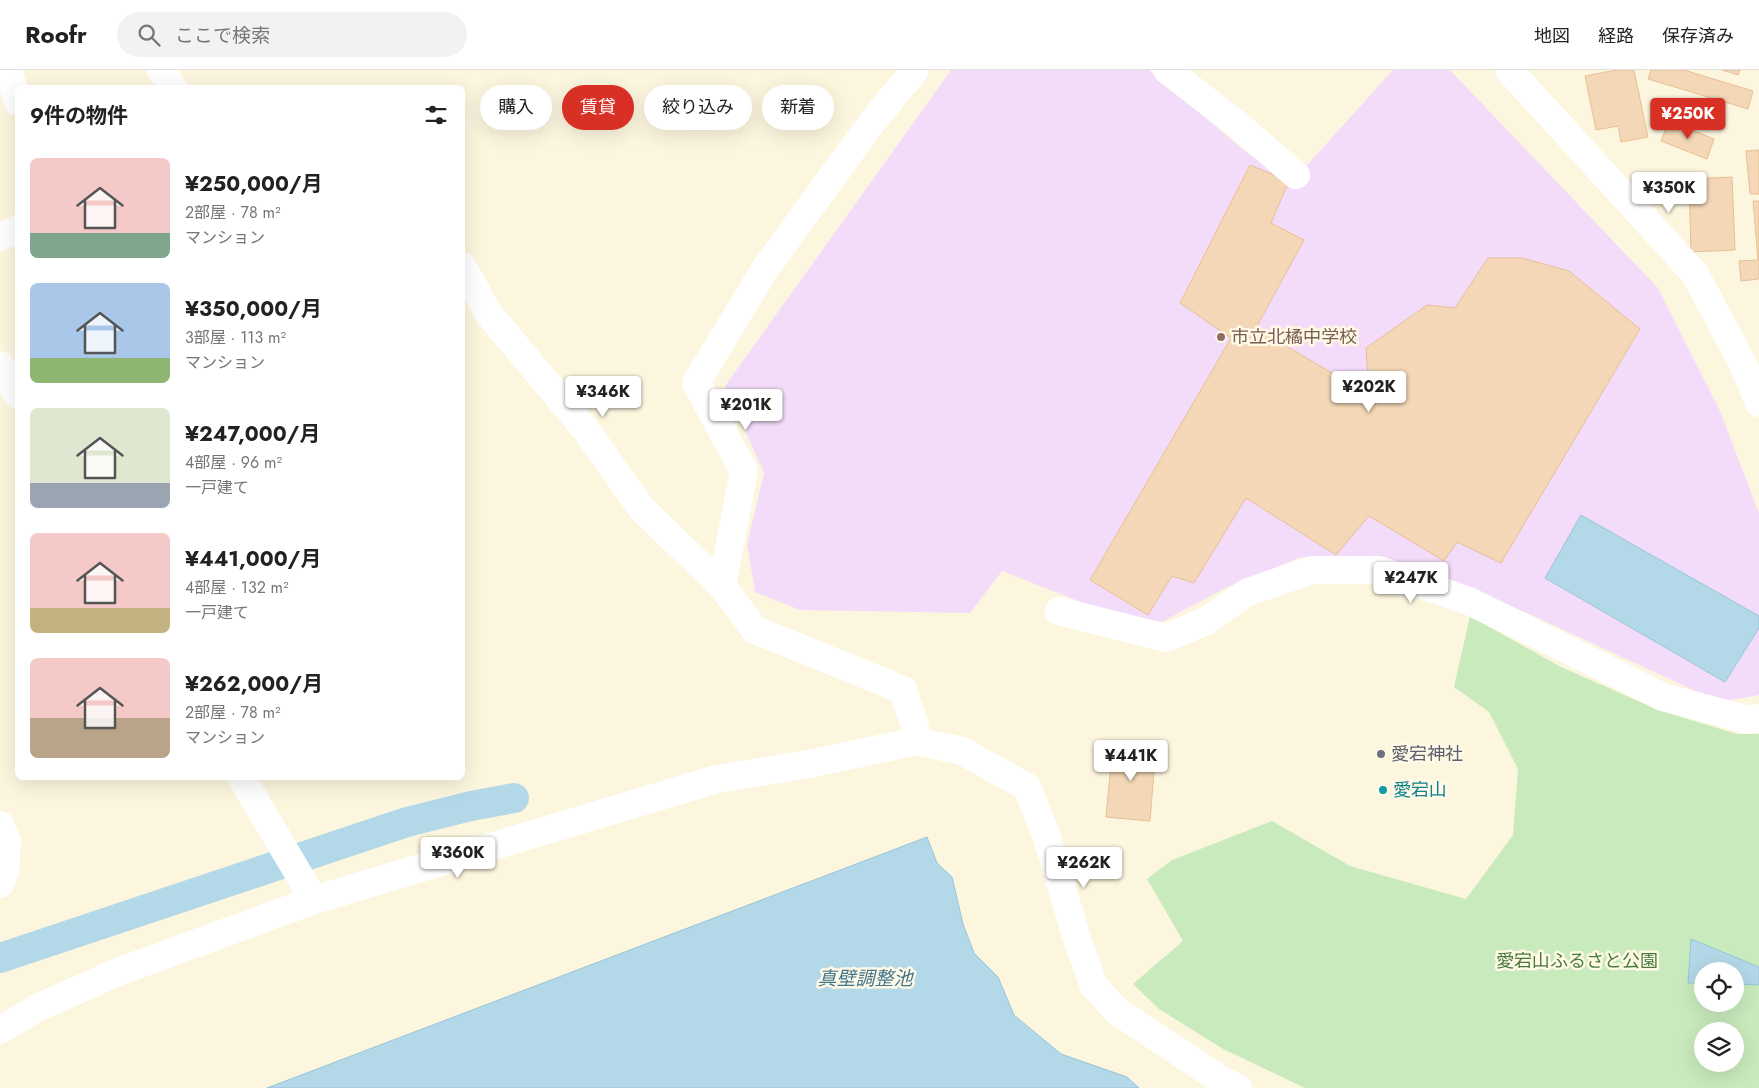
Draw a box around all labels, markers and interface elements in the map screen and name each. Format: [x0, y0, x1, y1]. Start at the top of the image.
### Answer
search box [117, 12, 467, 57]
text: Roofr [25, 17, 87, 52]
icon: search [135, 21, 163, 49]
text: ここで検索 [175, 22, 270, 49]
text: 地図 [1534, 23, 1570, 49]
text: 経路 [1598, 23, 1634, 49]
text: 保存済み [1662, 23, 1734, 49]
chip: 購入 [480, 85, 552, 130]
chip: 賃貸 [562, 85, 634, 130]
chip: 絞り込み [644, 85, 752, 130]
chip: 新着 [762, 85, 834, 130]
pin: ¥250K [1653, 98, 1723, 140]
text: 9件の物件 [30, 101, 128, 131]
icon: filters [422, 101, 450, 129]
text: ¥250K [1661, 102, 1715, 125]
text: ¥250,000/月 [185, 169, 323, 199]
pin: ¥350K [1634, 172, 1704, 214]
text: ¥350K [1643, 176, 1695, 199]
icon: home [70, 178, 130, 238]
text: 2部屋 · 78 m² [185, 201, 280, 224]
text: マンション [185, 226, 265, 249]
text: ¥350,000/月 [185, 294, 322, 324]
icon: home [70, 303, 130, 363]
place label: 市立北橘中学校 [1231, 324, 1357, 350]
text: 3部屋 · 113 m² [185, 326, 286, 349]
marker: 市立北橘中学校 [1215, 331, 1227, 343]
text: マンション [185, 351, 265, 374]
pin: ¥202K [1334, 370, 1404, 413]
text: ¥202K [1342, 375, 1396, 398]
pin: ¥346K [568, 376, 638, 418]
text: ¥346K [576, 380, 630, 403]
pin: ¥201K [711, 388, 781, 431]
text: ¥201K [720, 393, 772, 416]
text: ¥247,000/月 [185, 419, 320, 449]
icon: home [70, 428, 130, 488]
text: 4部屋 · 96 m² [185, 451, 282, 474]
text: 一戸建て [185, 476, 249, 499]
text: ¥441,000/月 [185, 544, 321, 574]
icon: home [70, 553, 130, 613]
pin: ¥247K [1376, 562, 1446, 604]
text: ¥247K [1384, 566, 1438, 589]
text: 4部屋 · 132 m² [185, 576, 289, 599]
text: 一戸建て [185, 601, 249, 624]
text: ¥262,000/月 [185, 669, 323, 699]
icon: home [70, 678, 130, 738]
text: 2部屋 · 78 m² [185, 701, 280, 724]
text: マンション [185, 726, 265, 749]
pin: ¥441K [1096, 740, 1166, 782]
place label: 愛宕神社 [1391, 741, 1463, 767]
text: ¥441K [1105, 744, 1157, 767]
marker: 愛宕神社 [1375, 748, 1387, 760]
place label: 愛宕山 [1393, 777, 1447, 803]
marker: 愛宕山 [1377, 784, 1389, 796]
pin: ¥360K [423, 836, 493, 879]
text: ¥360K [431, 841, 485, 864]
pin: ¥262K [1049, 846, 1119, 889]
text: ¥262K [1057, 851, 1111, 874]
park label: 愛宕山ふるさと公園 [1496, 948, 1658, 974]
map controls [1694, 962, 1744, 1072]
button: locate [1694, 962, 1744, 1012]
water label: 真壁調整池 [817, 965, 914, 992]
button: layers [1694, 1022, 1744, 1072]

